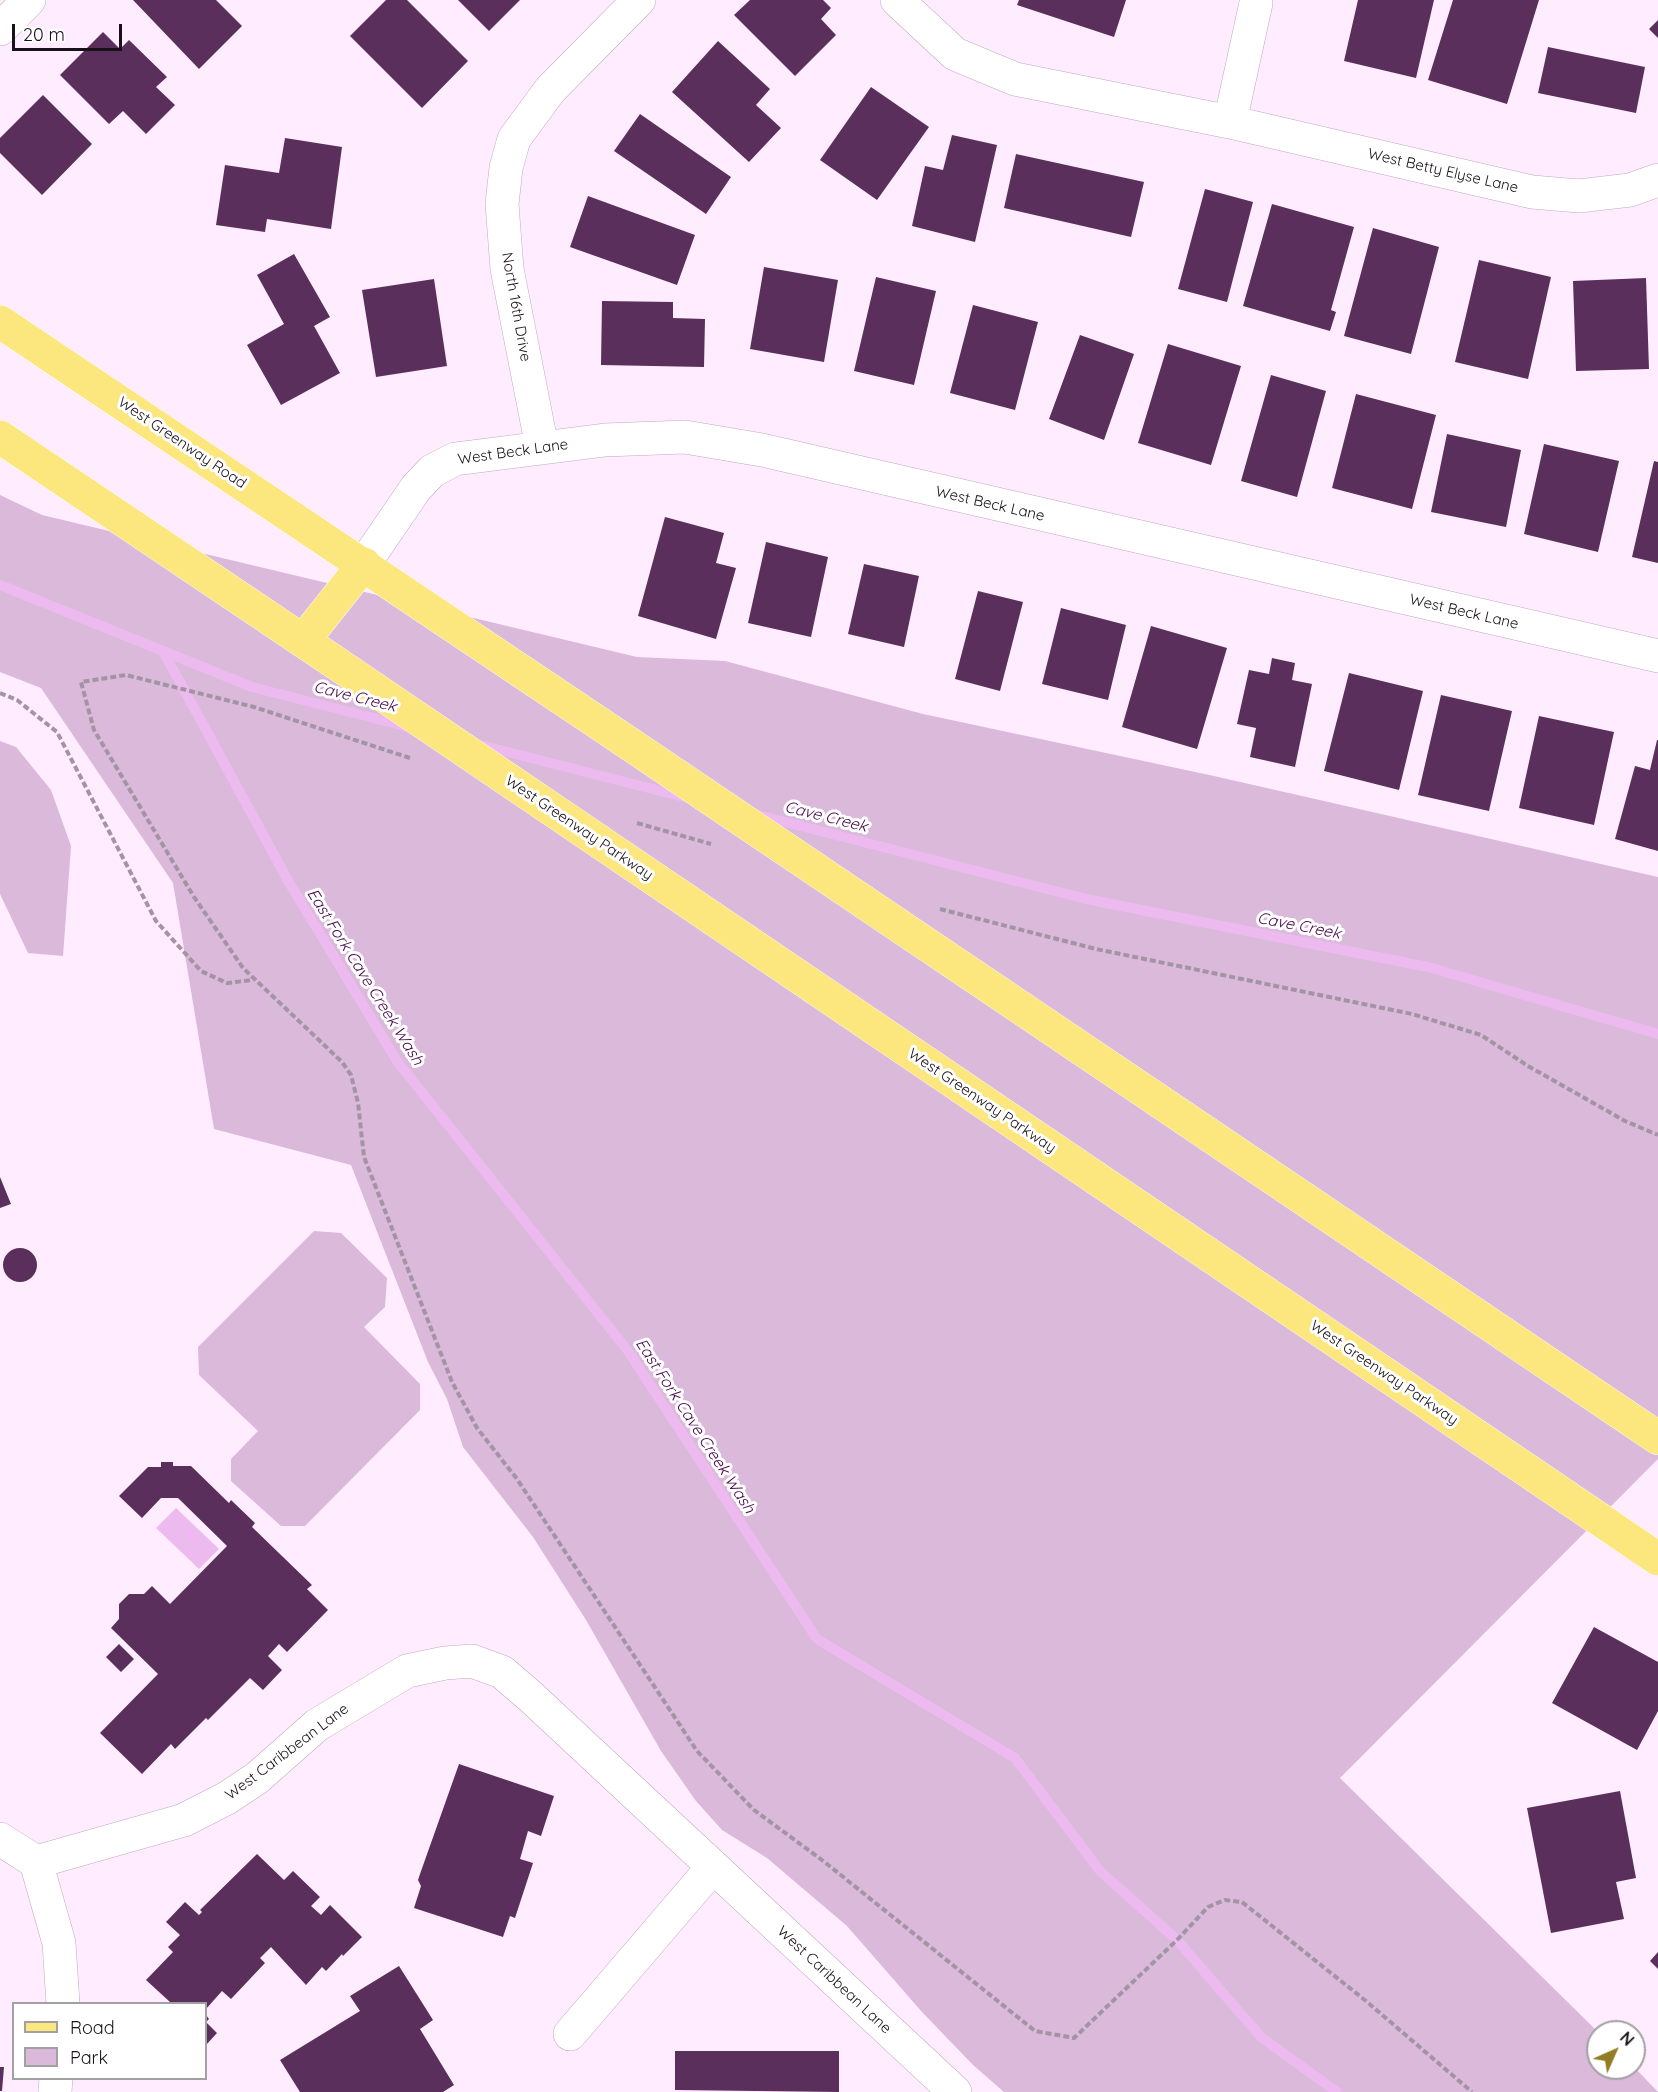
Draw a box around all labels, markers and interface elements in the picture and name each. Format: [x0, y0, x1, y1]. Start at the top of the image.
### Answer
scale bar [15, 12, 124, 50]
text: 20 m [23, 23, 65, 46]
street label: West Betty Elyse Lane [1366, 145, 1520, 197]
street label: North 16th Drive [498, 251, 534, 363]
street label: West Greenway Road [114, 393, 250, 493]
street label: West Beck Lane [457, 435, 569, 469]
street label: West Beck Lane [934, 483, 1046, 525]
street label: West Beck Lane [1408, 591, 1520, 633]
water label: Cave Creek [312, 677, 398, 717]
street label: West Greenway Parkway [502, 772, 656, 884]
water label: Cave Creek [783, 797, 869, 837]
water label: East Fork Cave Creek Wash [303, 885, 427, 1069]
water label: Cave Creek [1256, 909, 1342, 943]
street label: West Greenway Parkway [905, 1045, 1059, 1157]
street label: West Greenway Parkway [1307, 1317, 1461, 1429]
water label: East Fork Cave Creek Wash [631, 1335, 759, 1517]
street label: West Caribbean Lane [222, 1700, 352, 1804]
street label: West Caribbean Lane [773, 1922, 895, 2038]
legend [12, 2002, 207, 2080]
text: Road [70, 2016, 115, 2039]
north arrow [1586, 2020, 1646, 2080]
text: N [1616, 2027, 1639, 2050]
text: Park [70, 2046, 108, 2069]

